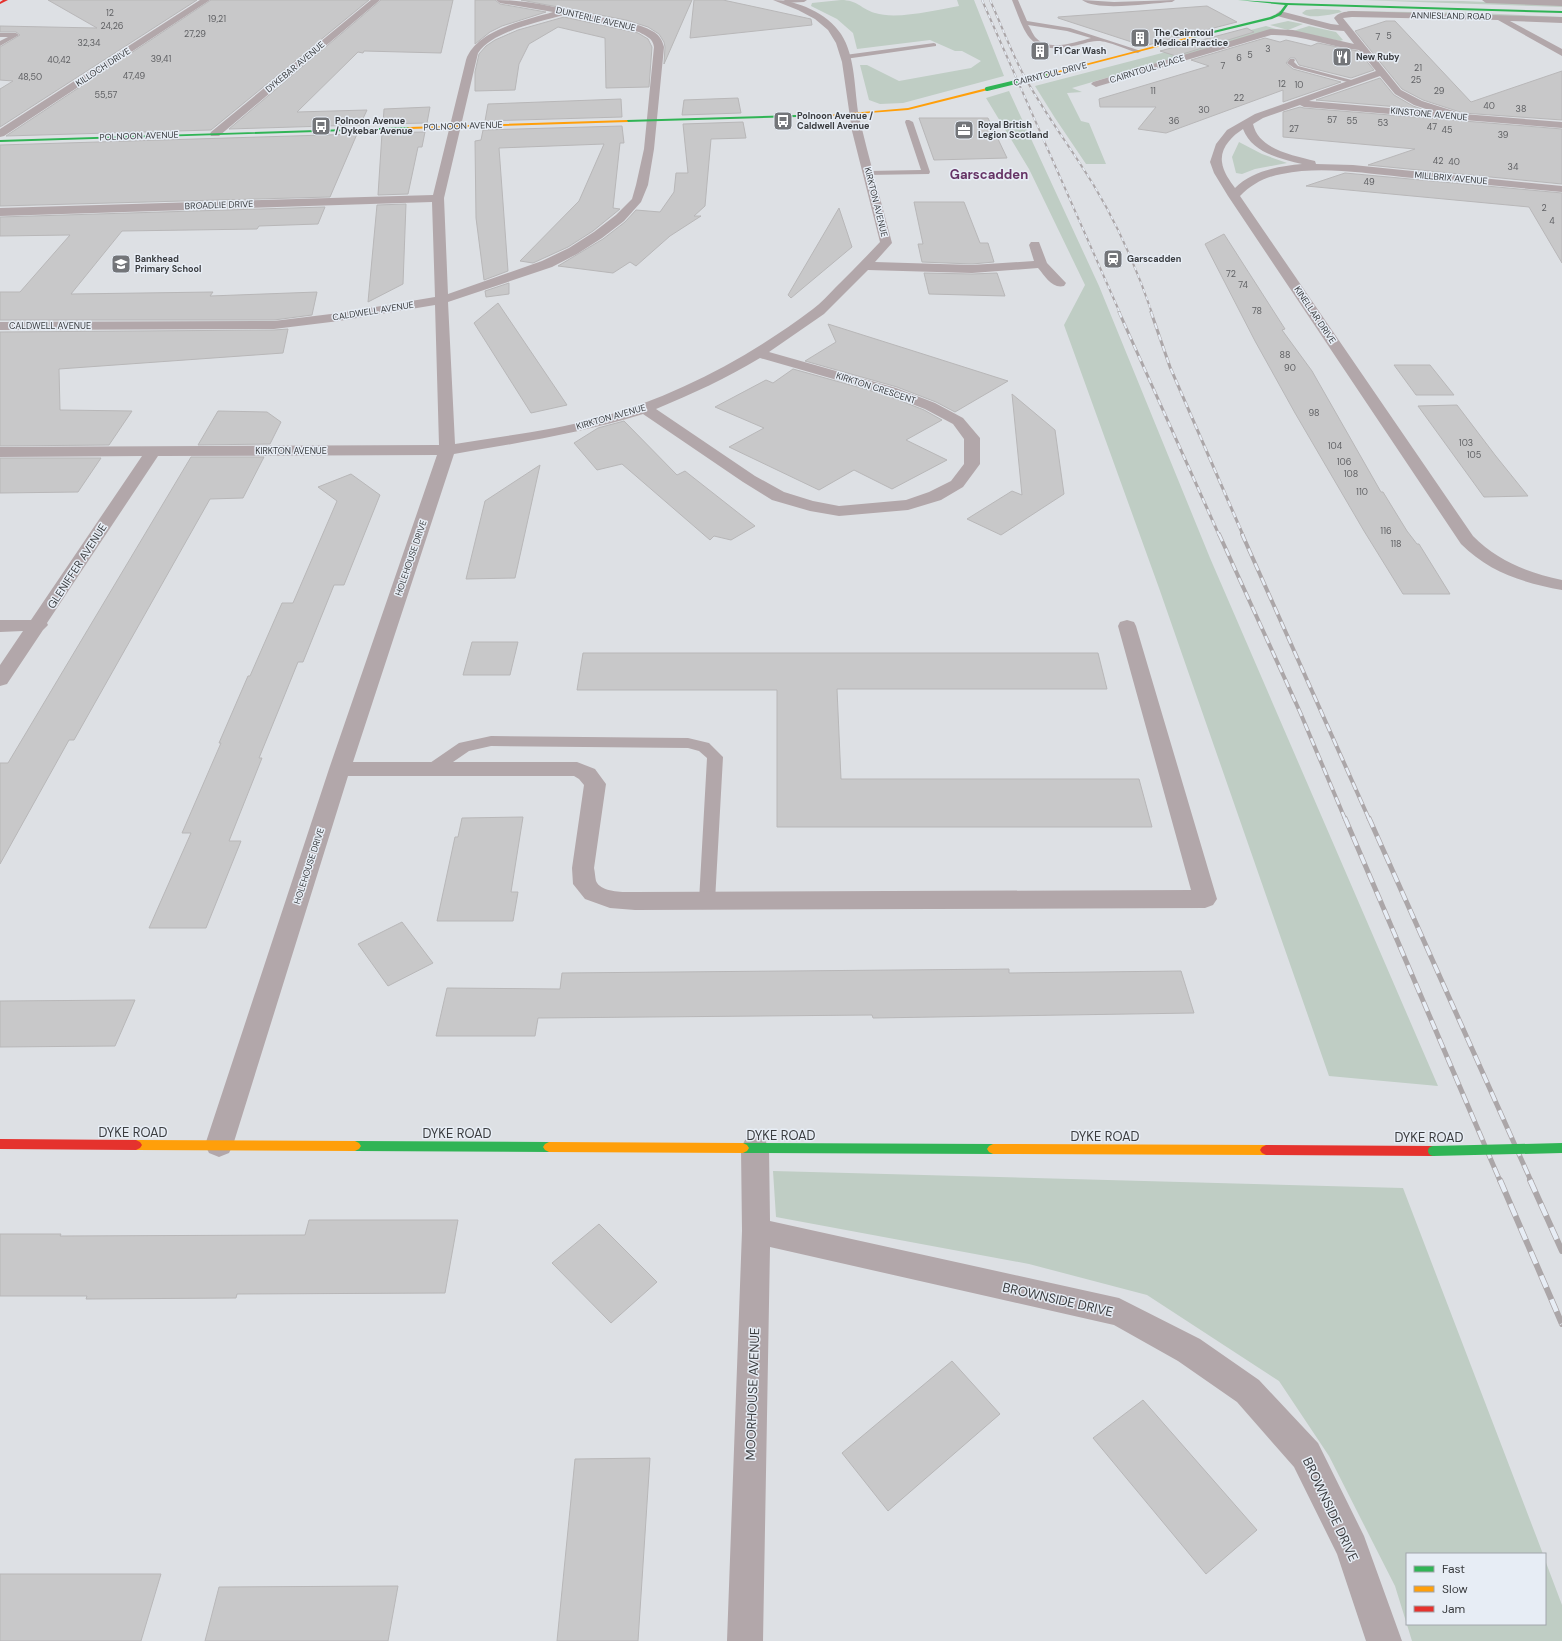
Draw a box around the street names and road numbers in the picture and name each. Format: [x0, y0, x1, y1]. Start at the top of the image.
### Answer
street label: DUNTERLIE AVENUE [555, 4, 637, 34]
street label: ANNIESLAND ROAD [1411, 9, 1491, 23]
street label: DYKEBAR AVENUE [263, 39, 327, 95]
street label: KILLOCH DRIVE [73, 45, 133, 89]
street label: CAIRNTOUL PLACE [1108, 52, 1186, 86]
street label: CAIRNTOUL DRIVE [1012, 59, 1088, 89]
street label: KINSTONE AVENUE [1390, 105, 1468, 123]
street label: POLNOON AVENUE [423, 119, 503, 133]
street label: POLNOON AVENUE [99, 129, 179, 143]
street label: KIRKTON AVENUE [862, 166, 890, 238]
street label: MILLBRIX AVENUE [1414, 169, 1488, 187]
street label: BROADLIE DRIVE [185, 198, 253, 212]
street label: KINELLAR DRIVE [1291, 284, 1339, 346]
street label: CALDWELL AVENUE [332, 299, 414, 323]
street label: CALDWELL AVENUE [9, 320, 91, 332]
street label: KIRKTON CRESCENT [835, 369, 917, 407]
street label: KIRKTON AVENUE [575, 401, 647, 433]
street label: KIRKTON AVENUE [255, 445, 327, 457]
street label: HOLEHOUSE DRIVE [392, 519, 430, 597]
street label: GLENIFFER AVENUE [44, 521, 110, 611]
street label: HOLEHOUSE DRIVE [291, 826, 327, 906]
street label: DYKE ROAD [99, 1124, 168, 1141]
street label: DYKE ROAD [423, 1125, 492, 1142]
street label: DYKE ROAD [747, 1127, 816, 1144]
street label: DYKE ROAD [1071, 1128, 1140, 1145]
street label: DYKE ROAD [1395, 1129, 1464, 1146]
street label: BROWNSIDE DRIVE [1001, 1279, 1115, 1320]
street label: MOORHOUSE AVENUE [742, 1327, 763, 1461]
street label: BROWNSIDE DRIVE [1299, 1454, 1362, 1564]

